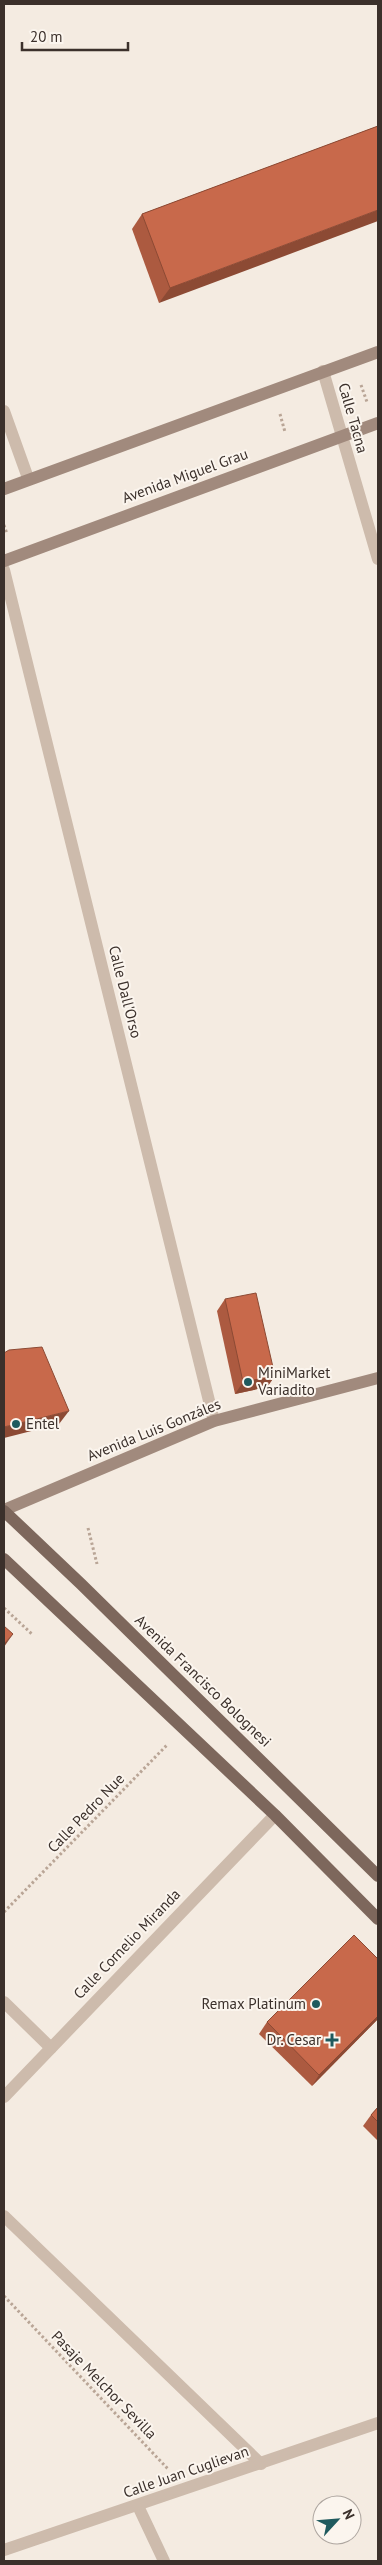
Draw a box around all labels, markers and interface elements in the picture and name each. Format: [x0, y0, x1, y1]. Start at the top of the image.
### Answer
scale bar [22, 20, 129, 52]
text: 20 m [30, 27, 63, 46]
street label: Calle Tacna [334, 381, 373, 455]
street label: Avenida Miguel Grau [119, 444, 250, 507]
street label: Calle Dall'Orso [105, 944, 146, 1040]
place label: MiniMarket Variadito [257, 1363, 330, 1399]
marker: MiniMarket Variadito [242, 1376, 254, 1388]
street label: Avenida Luis Gonzáles [84, 1394, 223, 1465]
place label: Entel [26, 1414, 60, 1433]
marker: Entel [10, 1418, 22, 1430]
street label: Avenida Francisco Bolognesi [131, 1611, 275, 1751]
street label: Calle Pedro Nue [43, 1769, 128, 1856]
street label: Calle Cornelio Miranda [69, 1885, 184, 2003]
place label: Remax Platinum [201, 1994, 306, 2013]
marker: Remax Platinum [310, 1998, 322, 2010]
place label: Dr. Cesar [266, 2030, 321, 2049]
marker: Dr. Cesar [325, 2033, 339, 2047]
street label: Pasaje Melchor Sevilla [48, 2326, 161, 2443]
street label: Calle Juan Cuglievan [121, 2441, 251, 2502]
north arrow [312, 2495, 362, 2545]
text: N [339, 2506, 359, 2522]

